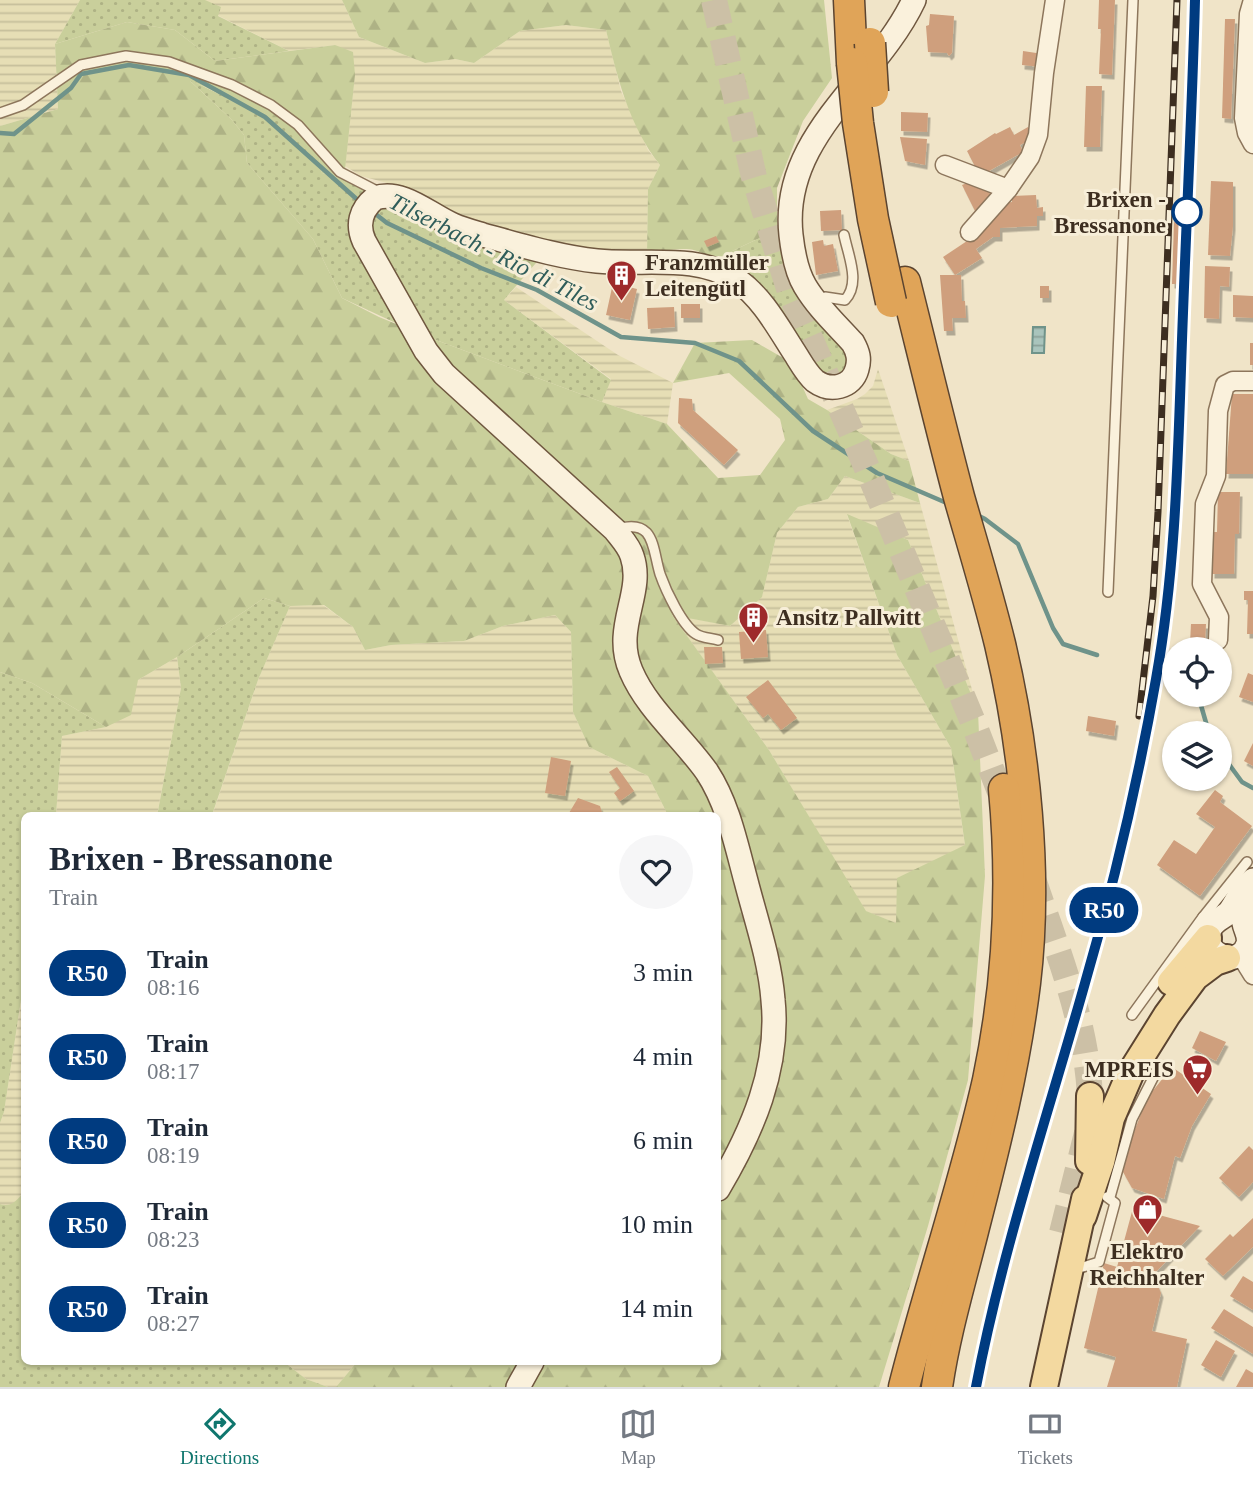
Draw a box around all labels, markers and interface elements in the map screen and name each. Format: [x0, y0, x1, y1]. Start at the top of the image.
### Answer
place label: Brixen - Bressanone [1054, 187, 1166, 238]
water label: Tilserbach - Rio di Tiles [385, 188, 603, 316]
marker: Brixen - Bressanone [1172, 197, 1202, 227]
place label: Franzmüller Leitengütl [645, 250, 769, 301]
building icon: Franzmüller Leitengütl [605, 258, 639, 302]
building icon: Ansitz Pallwitt [736, 600, 770, 644]
place label: Ansitz Pallwitt [776, 605, 921, 630]
map controls [1162, 637, 1232, 791]
button: locate [1162, 637, 1232, 707]
button: layers [1162, 721, 1232, 791]
button: heart [619, 835, 693, 909]
text: Brixen - Bressanone [49, 841, 333, 877]
text: Train [49, 885, 98, 910]
line badge: R50 [1064, 887, 1144, 933]
text: R50 [1083, 897, 1125, 923]
text: Train [147, 945, 209, 974]
text: 3 min [633, 958, 693, 987]
text: R50 [67, 960, 108, 986]
text: 08:16 [147, 975, 199, 1000]
text: Train [147, 1029, 209, 1058]
text: 4 min [633, 1042, 693, 1071]
text: R50 [67, 1044, 108, 1070]
supermarket icon: MPREIS [1180, 1052, 1214, 1096]
place label: MPREIS [1085, 1057, 1174, 1082]
text: 08:17 [147, 1059, 199, 1084]
text: Train [147, 1113, 209, 1142]
text: 6 min [633, 1126, 693, 1155]
text: R50 [67, 1128, 108, 1154]
text: 08:19 [147, 1143, 199, 1168]
shop icon: Elektro Reichhalter [1130, 1193, 1164, 1237]
text: Train [147, 1197, 209, 1226]
text: 10 min [620, 1210, 693, 1239]
text: R50 [67, 1212, 108, 1238]
text: 08:23 [147, 1227, 199, 1252]
place label: Elektro Reichhalter [1090, 1239, 1204, 1290]
text: Train [147, 1281, 209, 1310]
text: 14 min [620, 1294, 693, 1323]
text: R50 [67, 1296, 108, 1322]
text: 08:27 [147, 1311, 199, 1336]
tab: Directions [180, 1405, 259, 1469]
tab: Map [619, 1405, 657, 1469]
tab: Tickets [1018, 1405, 1073, 1469]

